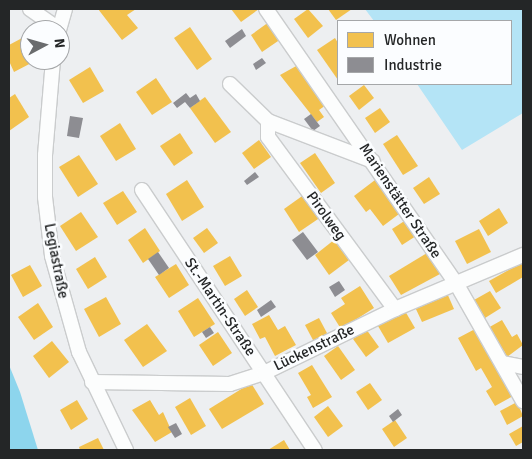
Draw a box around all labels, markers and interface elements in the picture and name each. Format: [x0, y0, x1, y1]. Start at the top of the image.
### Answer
north arrow [20, 20, 70, 70]
legend [337, 20, 512, 85]
text: Wohnen [384, 31, 436, 49]
text: N [50, 38, 68, 49]
text: Industrie [384, 56, 442, 74]
street label: Marienstätter Straße [355, 140, 445, 262]
street label: Pirolweg [302, 188, 350, 244]
street label: Legiastraße [40, 222, 72, 300]
street label: St.-Martin-Straße [180, 254, 260, 360]
street label: Lückenstraße [271, 321, 357, 375]

